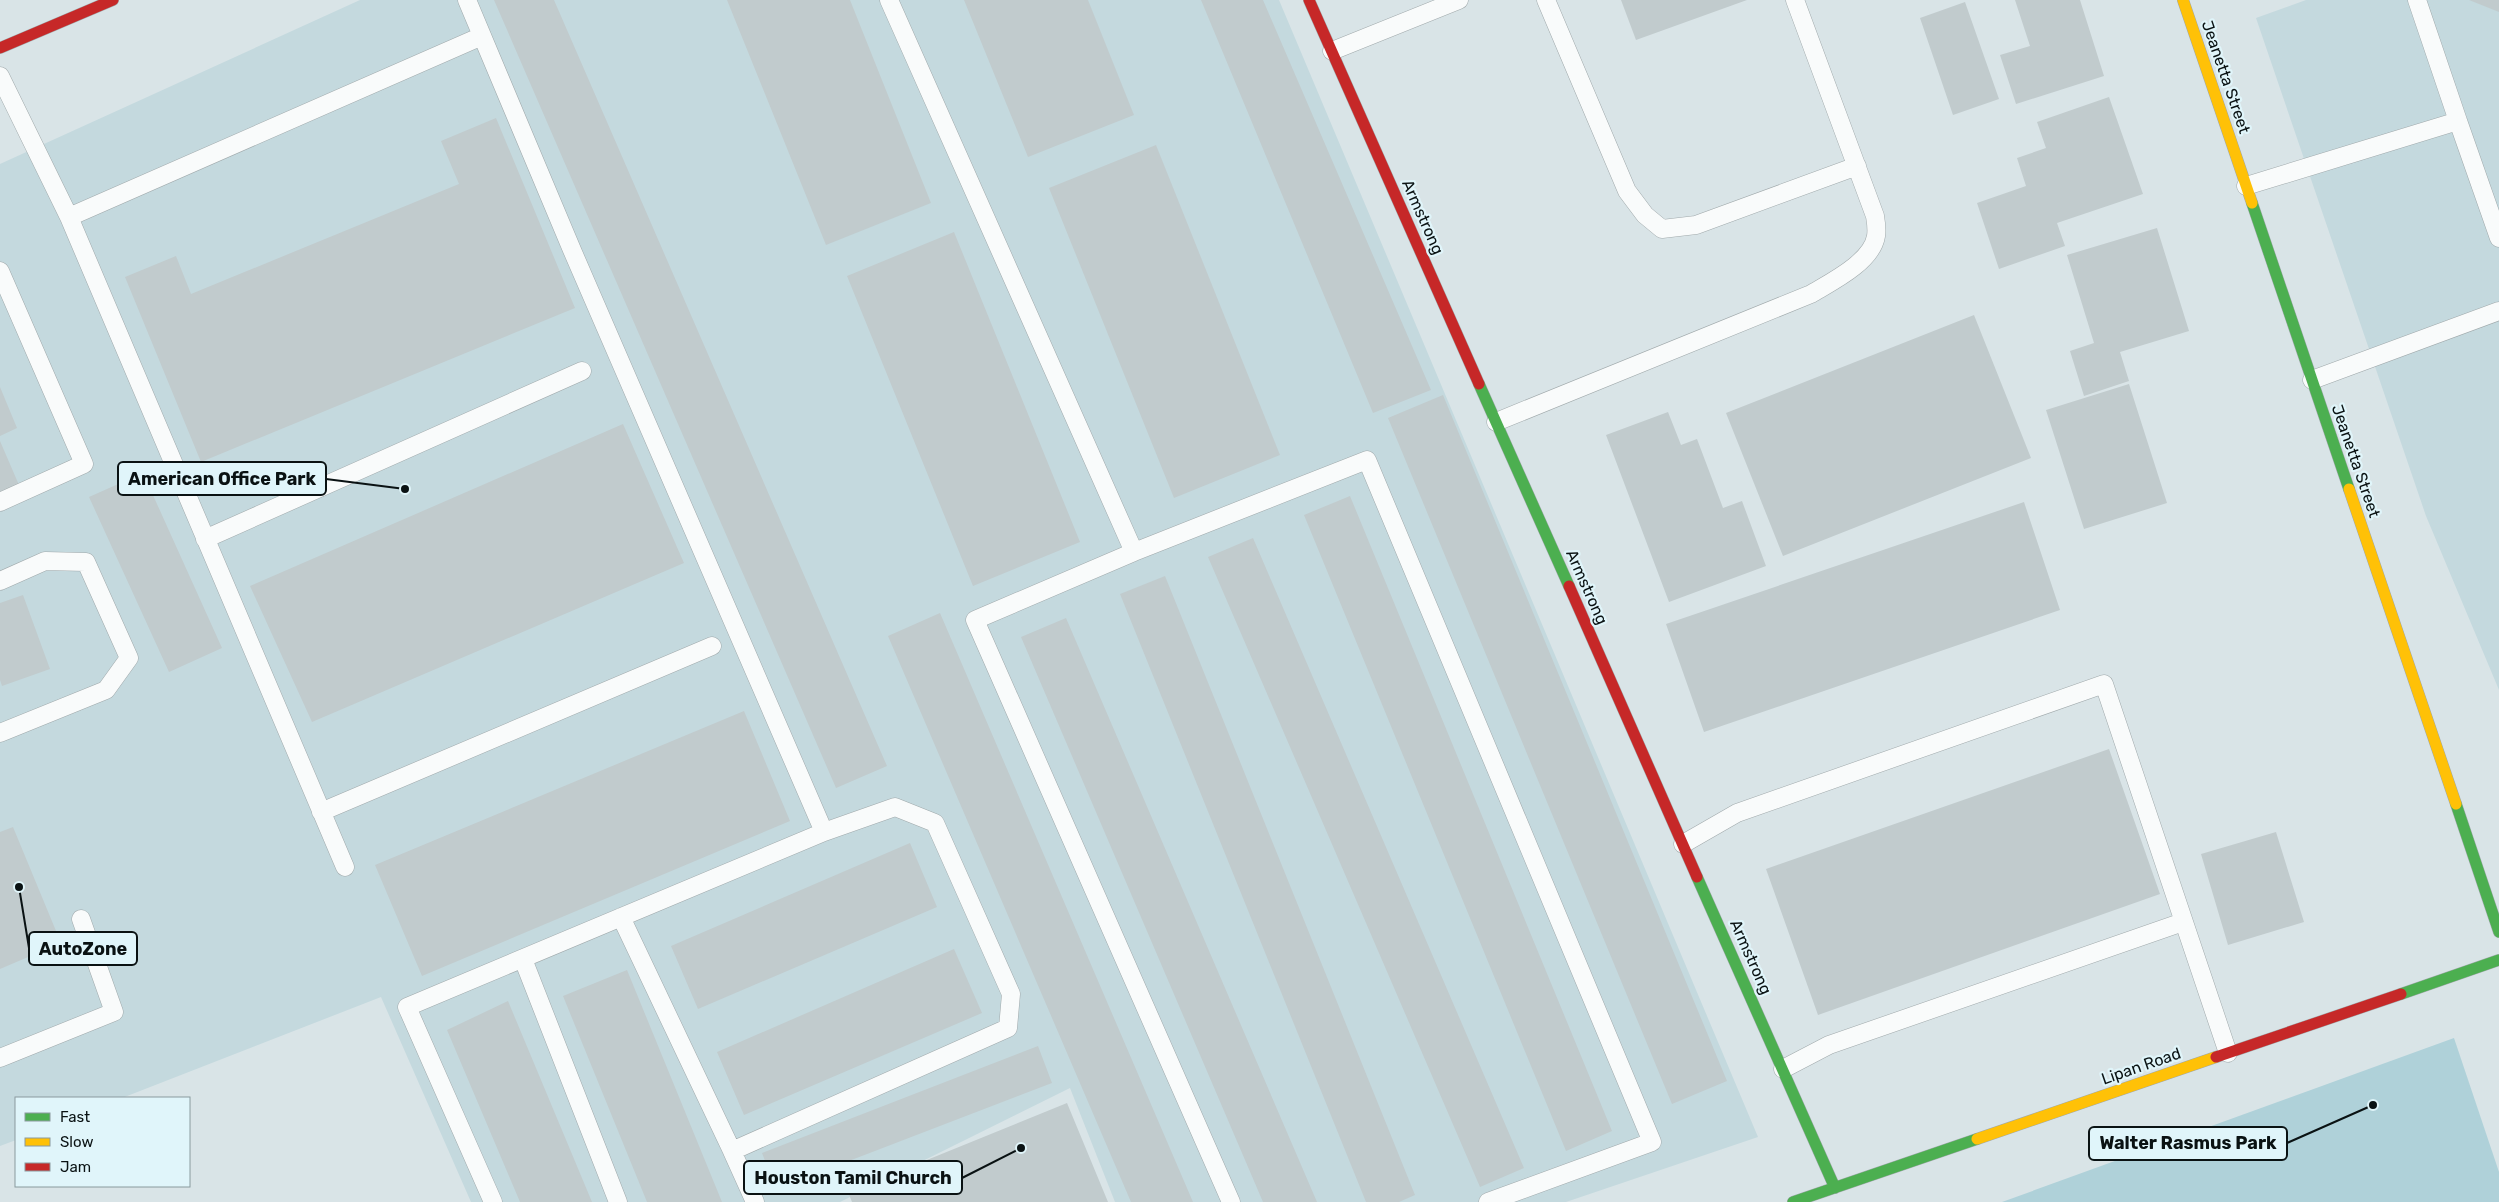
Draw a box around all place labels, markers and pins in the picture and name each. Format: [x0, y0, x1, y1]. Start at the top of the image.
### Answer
callout: American Office Park [118, 462, 326, 495]
callout: AutoZone [29, 932, 137, 965]
callout: Walter Rasmus Park [2089, 1127, 2287, 1160]
callout: Houston Tamil Church [744, 1161, 962, 1194]

